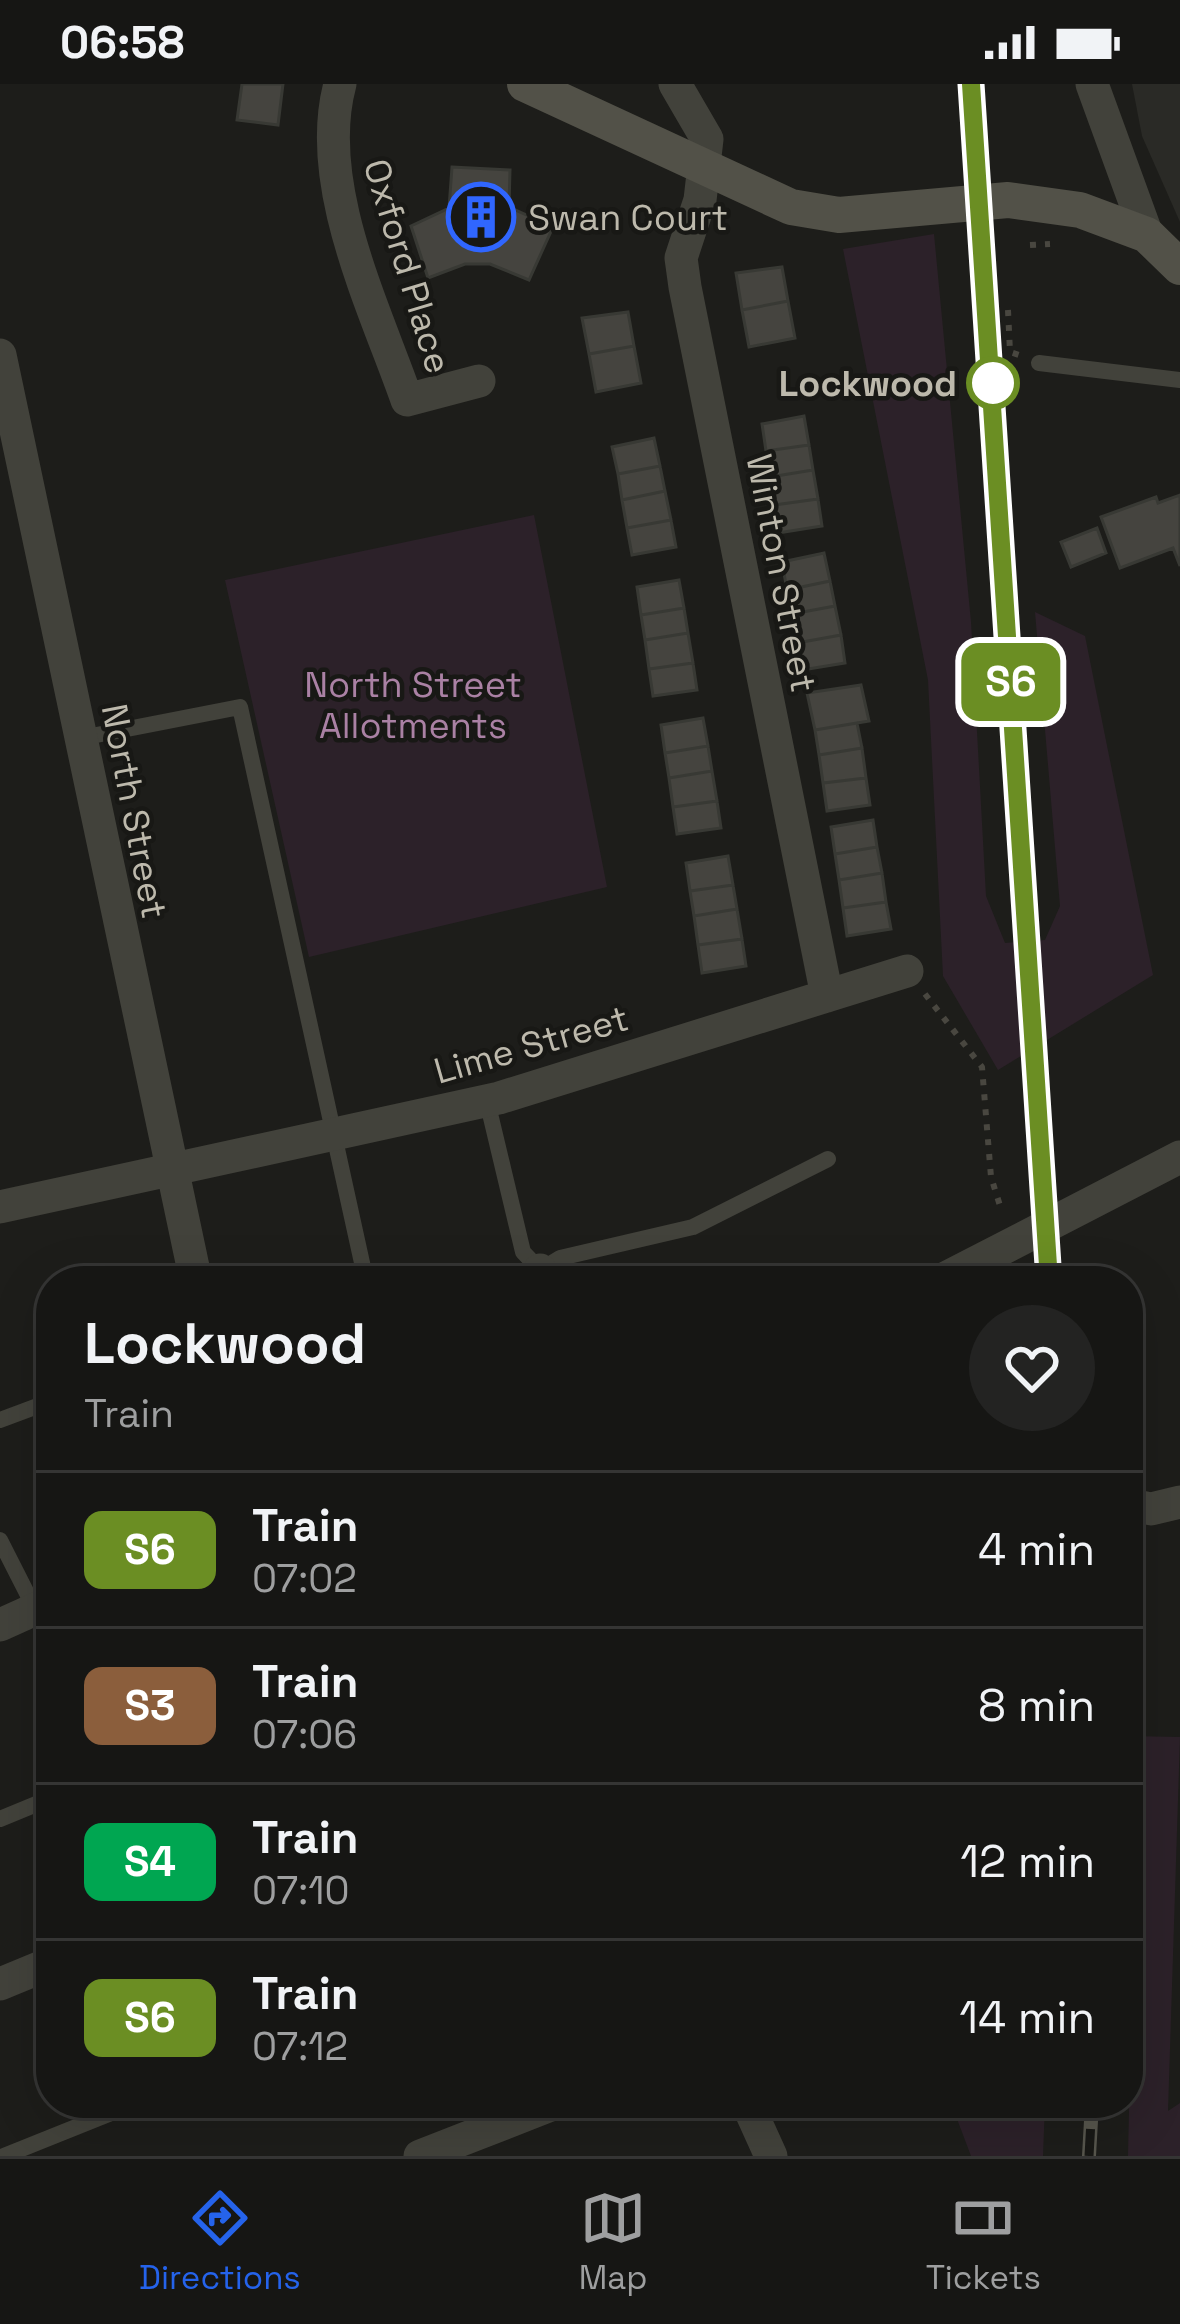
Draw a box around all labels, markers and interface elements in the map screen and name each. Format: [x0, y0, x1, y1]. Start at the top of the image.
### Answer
text: 06:58 [60, 14, 184, 71]
street label: Oxford Place [353, 154, 461, 379]
building icon: Swan Court [446, 182, 516, 252]
place label: Swan Court [528, 195, 728, 241]
marker: Lockwood [968, 358, 1018, 408]
place label: Lockwood [779, 361, 957, 407]
street label: Winton Street [735, 450, 827, 696]
line badge: S6 [957, 643, 1065, 721]
text: S6 [985, 655, 1037, 708]
park label: North Street Allotments [304, 662, 522, 749]
street label: North Street [91, 700, 177, 922]
street label: Lime Street [429, 995, 634, 1095]
button: heart [969, 1305, 1095, 1431]
text: Lockwood [84, 1307, 366, 1380]
text: Train [84, 1389, 174, 1438]
text: Train [252, 1497, 358, 1554]
text: 4 min [978, 1521, 1095, 1578]
text: S6 [124, 1523, 176, 1576]
text: 07:02 [252, 1554, 357, 1603]
text: Train [252, 1653, 358, 1710]
text: 8 min [978, 1677, 1095, 1734]
text: S3 [125, 1679, 176, 1732]
text: 07:06 [252, 1710, 357, 1759]
text: Train [252, 1809, 358, 1866]
text: 12 min [960, 1833, 1095, 1890]
text: S4 [124, 1835, 176, 1888]
text: 07:10 [252, 1866, 349, 1915]
text: Train [252, 1965, 358, 2022]
text: 14 min [959, 1989, 1095, 2046]
text: S6 [124, 1991, 176, 2044]
text: 07:12 [252, 2022, 348, 2071]
tab: Directions [139, 2185, 301, 2299]
tab: Map [579, 2185, 648, 2299]
tab: Tickets [926, 2185, 1041, 2299]

